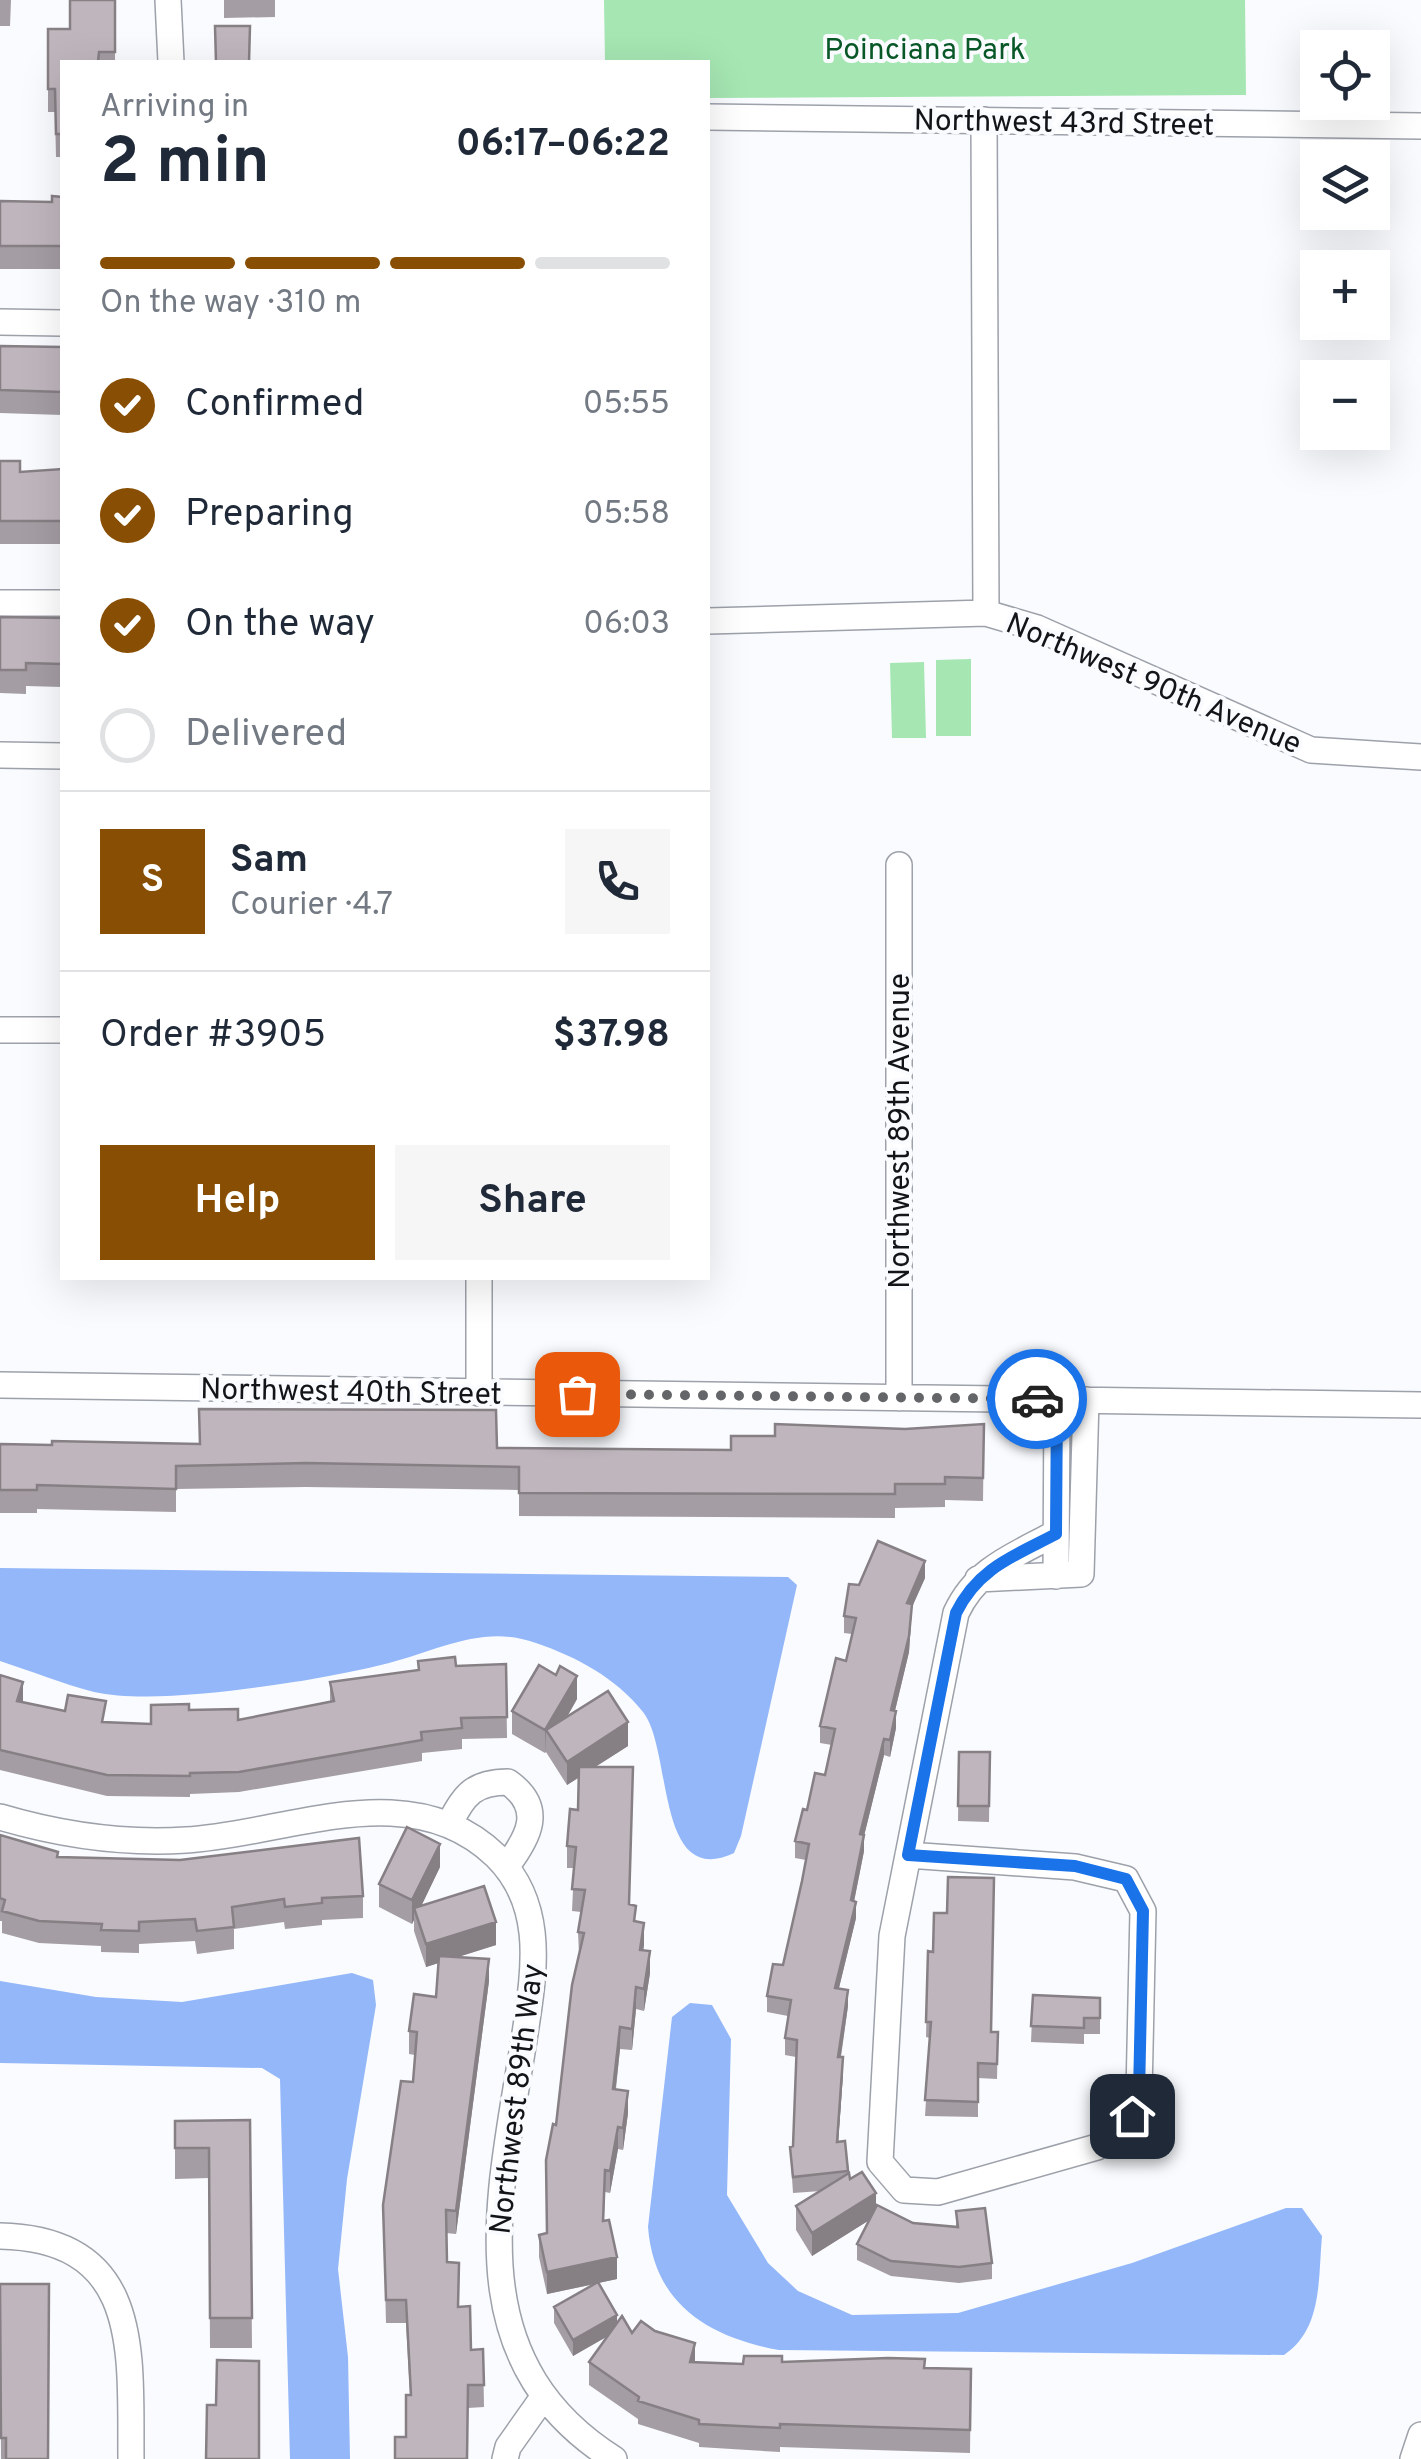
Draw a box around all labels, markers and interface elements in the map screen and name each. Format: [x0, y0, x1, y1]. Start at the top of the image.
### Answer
map controls [1300, 30, 1390, 450]
button: locate [1300, 30, 1390, 120]
park label: Poinciana Park [824, 33, 1026, 70]
text: Arriving in [100, 88, 249, 128]
street label: Northwest 43rd Street [913, 103, 1215, 146]
text: 06:17–06:22 [456, 121, 670, 170]
text: 2 min [100, 124, 270, 206]
button: layers [1300, 140, 1390, 230]
button: + [1300, 250, 1390, 340]
text: On the way · 310 m [100, 284, 361, 324]
button: − [1300, 360, 1390, 450]
icon: check [100, 378, 155, 433]
text: Confirmed [185, 381, 364, 430]
text: 05:55 [583, 385, 670, 425]
icon: check [100, 488, 155, 543]
text: Preparing [185, 491, 354, 540]
text: 05:58 [583, 495, 670, 535]
icon: check [100, 598, 155, 653]
text: On the way [185, 601, 375, 650]
text: 06:03 [583, 605, 670, 645]
street label: Northwest 90th Avenue [1000, 606, 1306, 764]
text: Delivered [185, 711, 347, 760]
button: phone [565, 829, 670, 934]
text: Sam [230, 837, 308, 886]
text: S [141, 857, 164, 906]
text: Courier · 4.7 [230, 886, 393, 926]
street label: Northwest 89th Avenue [883, 973, 920, 1289]
text: Order #3905 [100, 1012, 326, 1061]
text: $37.98 [553, 1012, 670, 1061]
button: Help [100, 1145, 375, 1260]
button: Share [395, 1145, 670, 1260]
courier [987, 1349, 1087, 1449]
pin [535, 1352, 620, 1437]
icon: bag [550, 1367, 605, 1422]
street label: Northwest 40th Street [200, 1372, 502, 1415]
icon: car [1010, 1372, 1065, 1427]
street label: Northwest 89th Way [484, 1962, 553, 2237]
pin [1090, 2074, 1175, 2159]
icon: home [1105, 2089, 1160, 2144]

